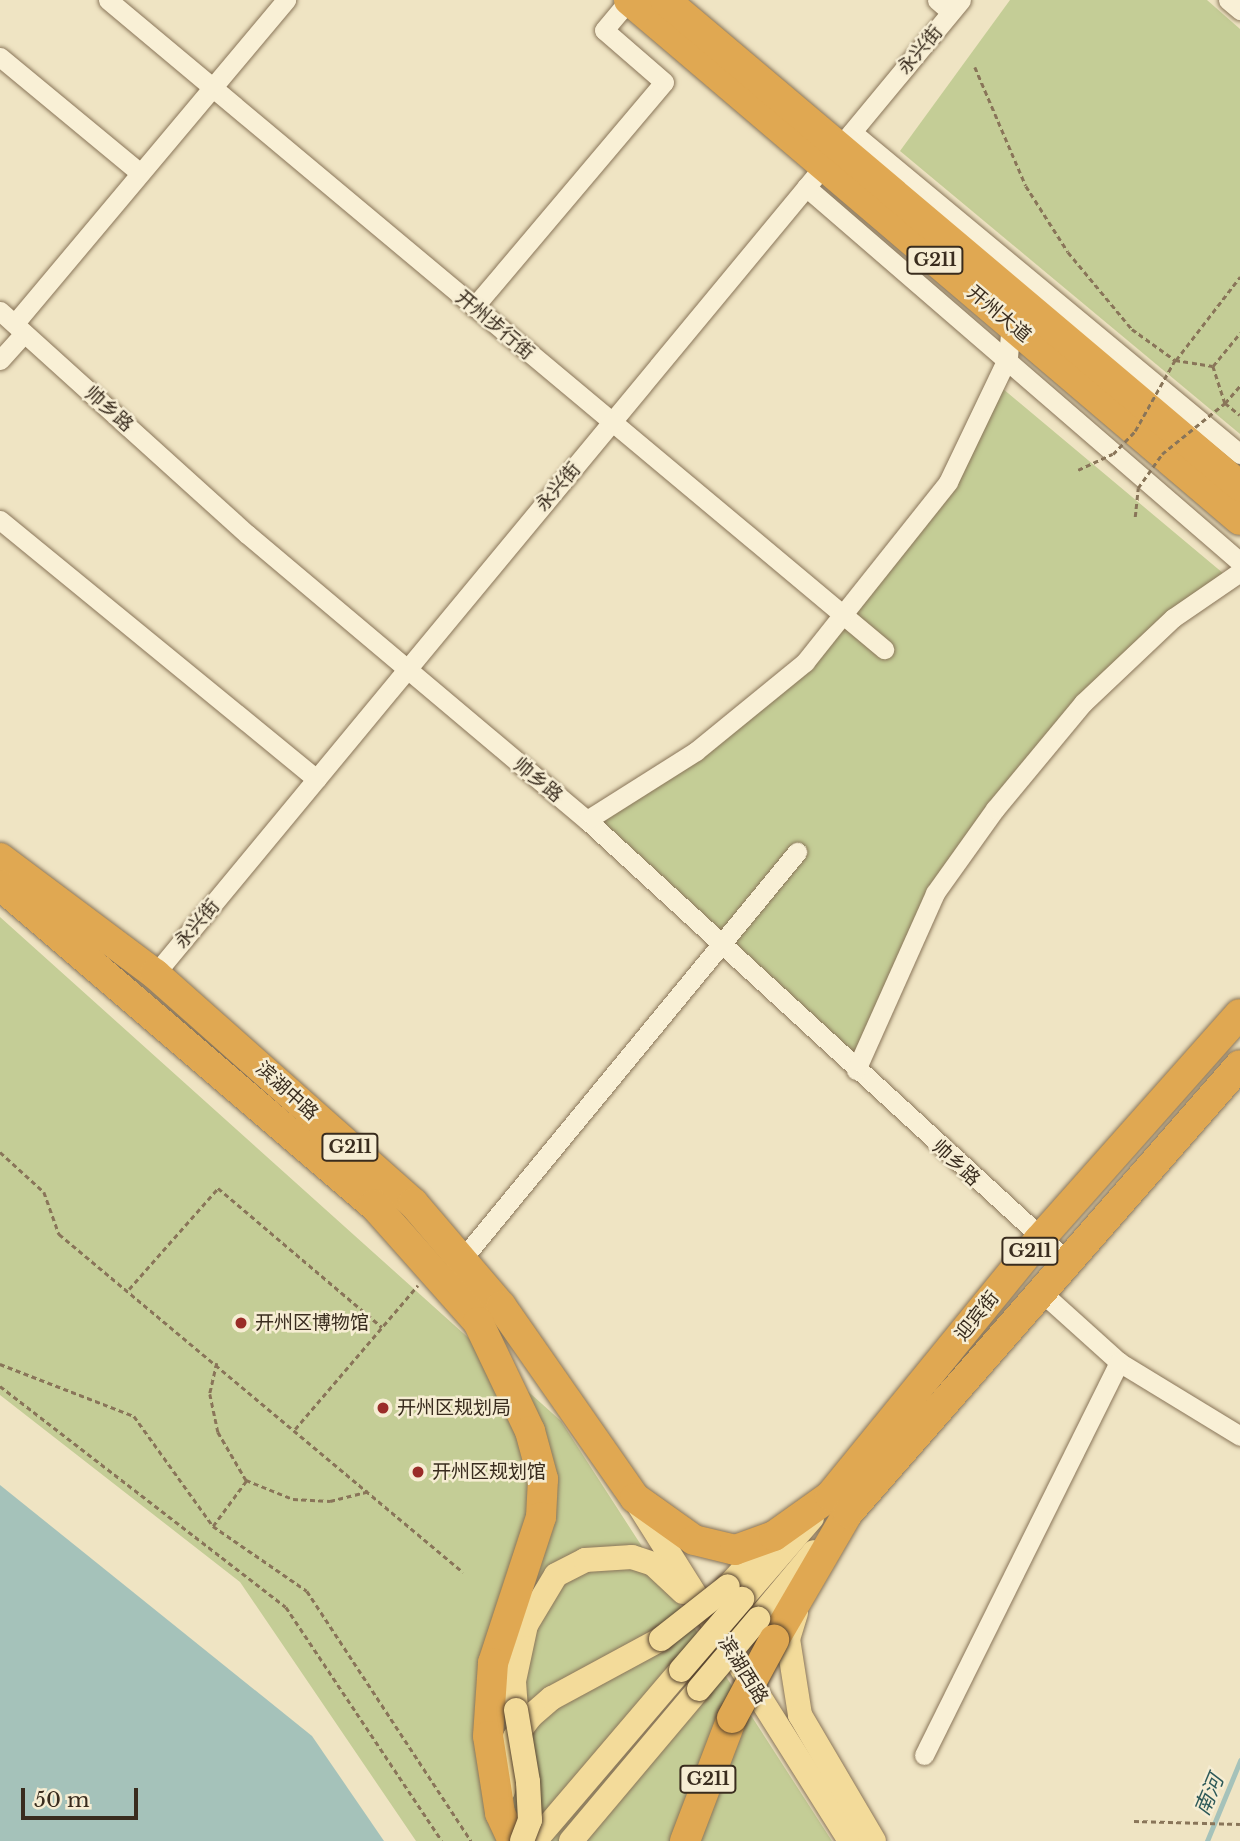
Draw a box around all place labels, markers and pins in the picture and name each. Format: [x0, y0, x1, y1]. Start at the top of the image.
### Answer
place label: 开州区博物馆 [255, 1312, 369, 1334]
marker: 开州区博物馆 [233, 1315, 249, 1331]
place label: 开州区规划局 [397, 1397, 511, 1419]
marker: 开州区规划局 [375, 1400, 391, 1416]
place label: 开州区规划馆 [432, 1461, 546, 1483]
marker: 开州区规划馆 [410, 1464, 426, 1480]

